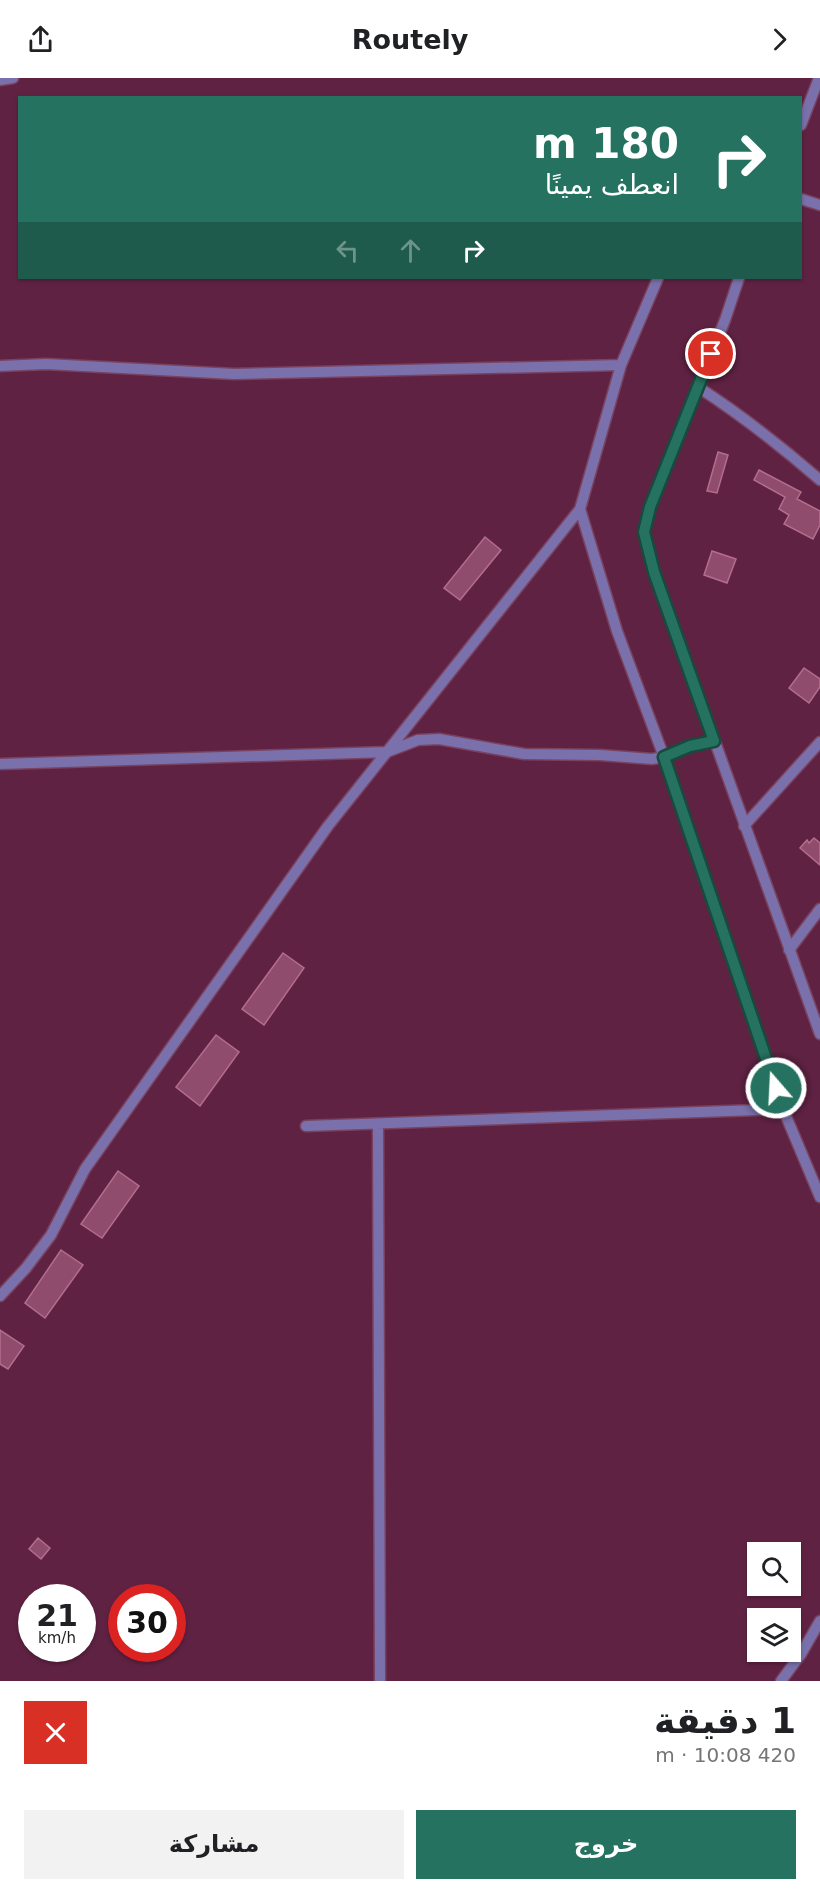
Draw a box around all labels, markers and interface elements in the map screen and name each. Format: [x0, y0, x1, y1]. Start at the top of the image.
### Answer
icon: share [24, 23, 57, 56]
icon: forward [763, 23, 796, 56]
text: Routely [352, 24, 468, 55]
text: 180 m [533, 119, 679, 168]
icon: right [700, 120, 778, 198]
text: انعطف يمينًا [545, 169, 679, 200]
icon: left [331, 234, 364, 267]
icon: ahead [394, 234, 427, 267]
icon: right [457, 234, 490, 267]
pin [685, 328, 736, 379]
icon: arrive [694, 337, 727, 370]
position arrow [744, 1056, 808, 1120]
map controls [747, 1542, 801, 1662]
button: search [747, 1542, 801, 1596]
speed limit sign: 30 [108, 1584, 186, 1662]
text: 21 [36, 1598, 78, 1633]
button: layers [747, 1608, 801, 1662]
text: km/h [38, 1629, 76, 1647]
text: 1 دقيقة [654, 1700, 796, 1741]
button: close [24, 1701, 87, 1764]
text: 420 m · 10:08 [655, 1743, 796, 1767]
button: مشاركة [24, 1810, 404, 1879]
button: خروج [416, 1810, 796, 1879]

